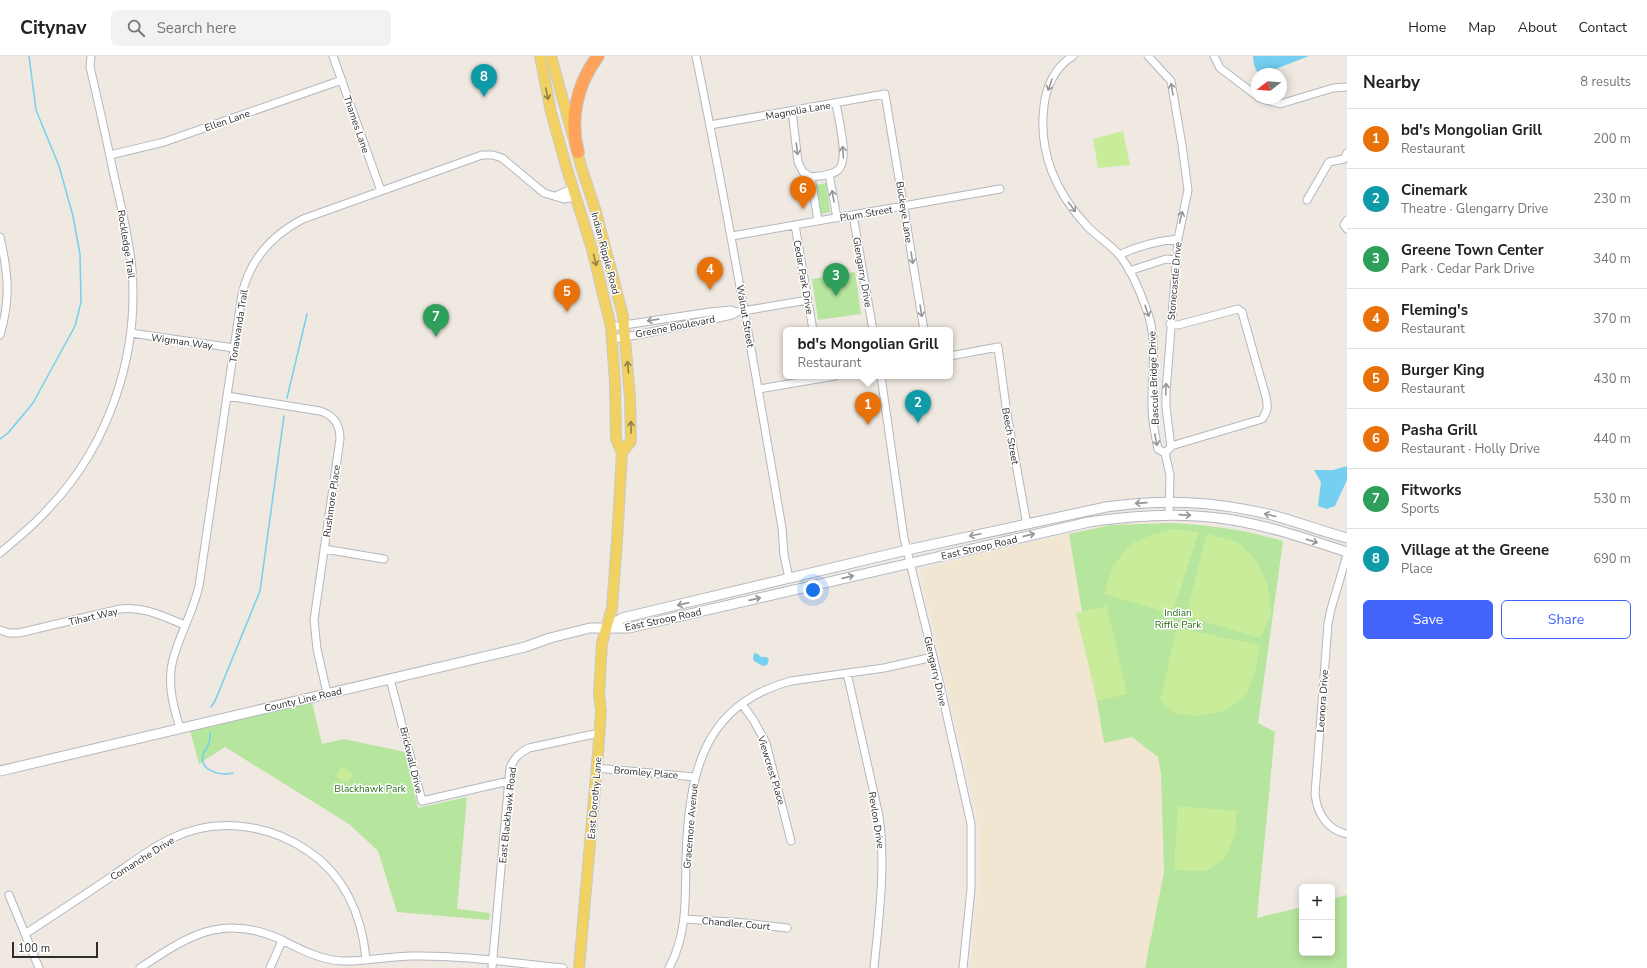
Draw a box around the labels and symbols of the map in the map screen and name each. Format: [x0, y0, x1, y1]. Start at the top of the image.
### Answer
pin: 8 [471, 64, 497, 97]
north arrow [1251, 68, 1287, 104]
one-way arrow [1045, 79, 1053, 91]
one-way arrow [1168, 83, 1176, 96]
one-way arrow [544, 87, 552, 100]
street label: Thames Lane [340, 94, 372, 155]
street label: Magnolia Lane [765, 98, 832, 124]
street label: Ellen Lane [203, 107, 252, 135]
one-way arrow [793, 142, 801, 155]
one-way arrow [840, 146, 847, 159]
pin: 6 [790, 176, 816, 209]
street label: Buckeye Lane [892, 181, 916, 244]
one-way arrow [829, 190, 837, 203]
one-way arrow [1068, 201, 1076, 212]
street label: Plum Street [839, 202, 894, 226]
street label: Rockledge Trail [114, 209, 138, 279]
street label: Indian Ripple Road [587, 211, 623, 296]
one-way arrow [1178, 211, 1186, 224]
street label: Glengarry Drive [849, 236, 875, 308]
street label: Cedar Park Drive [790, 239, 816, 315]
street label: Stonecastle Drive [1165, 241, 1185, 321]
one-way arrow [908, 251, 916, 264]
one-way arrow [591, 253, 599, 266]
pin: 4 [697, 257, 723, 290]
pin: 3 [823, 263, 849, 296]
pin: 5 [554, 279, 580, 312]
street label: Walnut Street [733, 284, 757, 349]
street label: Tonawanda Trail [226, 288, 252, 364]
pin: 7 [423, 304, 449, 337]
one-way arrow [917, 304, 925, 317]
one-way arrow [1144, 305, 1151, 318]
street label: Greene Boulevard [634, 312, 716, 342]
one-way arrow [647, 316, 660, 324]
street label: Wigman Way [150, 331, 214, 353]
street label: Bascule Bridge Drive [1145, 331, 1163, 425]
one-way arrow [624, 361, 631, 374]
one-way arrow [1162, 383, 1170, 396]
pin: 2 [905, 390, 931, 423]
pin: 1 [855, 392, 881, 425]
street label: Beech Street [998, 407, 1022, 466]
one-way arrow [627, 421, 635, 434]
one-way arrow [1153, 433, 1161, 446]
street label: Rushmore Place [320, 464, 344, 538]
one-way arrow [1135, 499, 1148, 506]
one-way arrow [1263, 511, 1276, 518]
one-way arrow [1178, 512, 1191, 519]
one-way arrow [1022, 531, 1035, 539]
street label: East Stroop Road [940, 532, 1019, 564]
one-way arrow [969, 532, 982, 540]
one-way arrow [1305, 538, 1318, 545]
one-way arrow [842, 573, 855, 581]
your location [803, 580, 823, 600]
one-way arrow [748, 595, 761, 603]
one-way arrow [677, 601, 690, 608]
street label: Tihart Way [67, 604, 120, 629]
street label: East Stroop Road [624, 605, 703, 635]
park label: Indian Riffle Park [1155, 606, 1202, 632]
street label: Glengarry Drive [920, 635, 950, 707]
street label: Leonora Drive [1314, 669, 1332, 733]
street label: County Line Road [263, 684, 343, 716]
street label: Brickwall Drive [396, 726, 426, 795]
street label: Viewcrest Place [754, 733, 788, 807]
street label: East Dorothy Lane [584, 756, 606, 840]
street label: Bromley Place [613, 763, 679, 783]
street label: East Blackhawk Road [496, 766, 520, 864]
park label: Blackhawk Park [334, 782, 407, 796]
street label: Gracemore Avenue [680, 783, 702, 869]
street label: Revlon Drive [865, 791, 887, 850]
street label: Comanche Drive [108, 833, 177, 884]
street label: Chandler Court [701, 914, 771, 934]
scale bar [12, 940, 98, 959]

